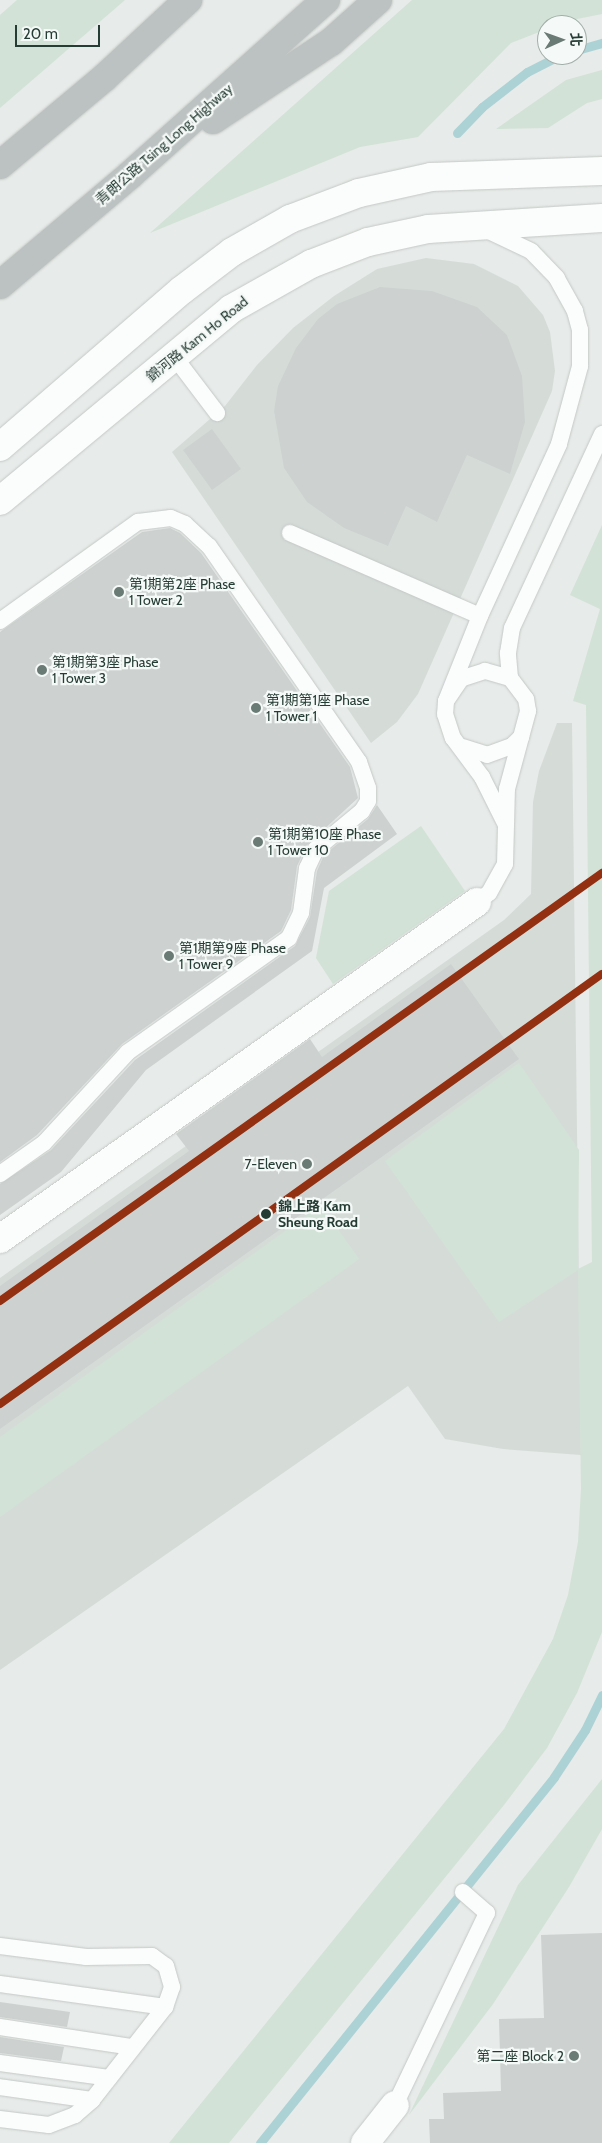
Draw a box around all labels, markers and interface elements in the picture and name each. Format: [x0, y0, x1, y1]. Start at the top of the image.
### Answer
scale bar [18, 15, 102, 47]
north arrow [537, 15, 587, 65]
text: 20 m [23, 25, 58, 43]
text: 北 [567, 32, 585, 47]
street label: 青朗公路 Tsing Long Highway [92, 80, 236, 208]
street label: 錦河路 Kam Ho Road [143, 293, 251, 385]
place label: 第1期第2座 Phase 1 Tower 2 [129, 576, 235, 608]
marker: 第1期第2座 Phase 1 Tower 2 [113, 586, 125, 598]
place label: 第1期第3座 Phase 1 Tower 3 [52, 654, 158, 686]
marker: 第1期第3座 Phase 1 Tower 3 [36, 664, 48, 676]
place label: 第1期第1座 Phase 1 Tower 1 [266, 692, 369, 724]
marker: 第1期第1座 Phase 1 Tower 1 [250, 702, 262, 714]
place label: 第1期第10座 Phase 1 Tower 10 [268, 826, 381, 859]
marker: 第1期第10座 Phase 1 Tower 10 [252, 836, 264, 848]
place label: 第1期第9座 Phase 1 Tower 9 [179, 940, 286, 972]
marker: 第1期第9座 Phase 1 Tower 9 [163, 950, 175, 962]
place label: 7-Eleven [244, 1156, 297, 1172]
marker: 7-Eleven [301, 1158, 313, 1170]
place label: 錦上路 Kam Sheung Road [278, 1198, 358, 1230]
marker: 錦上路 Kam Sheung Road [257, 1205, 275, 1223]
place label: 第二座 Block 2 [477, 2048, 564, 2064]
marker: 第二座 Block 2 [568, 2050, 580, 2062]

